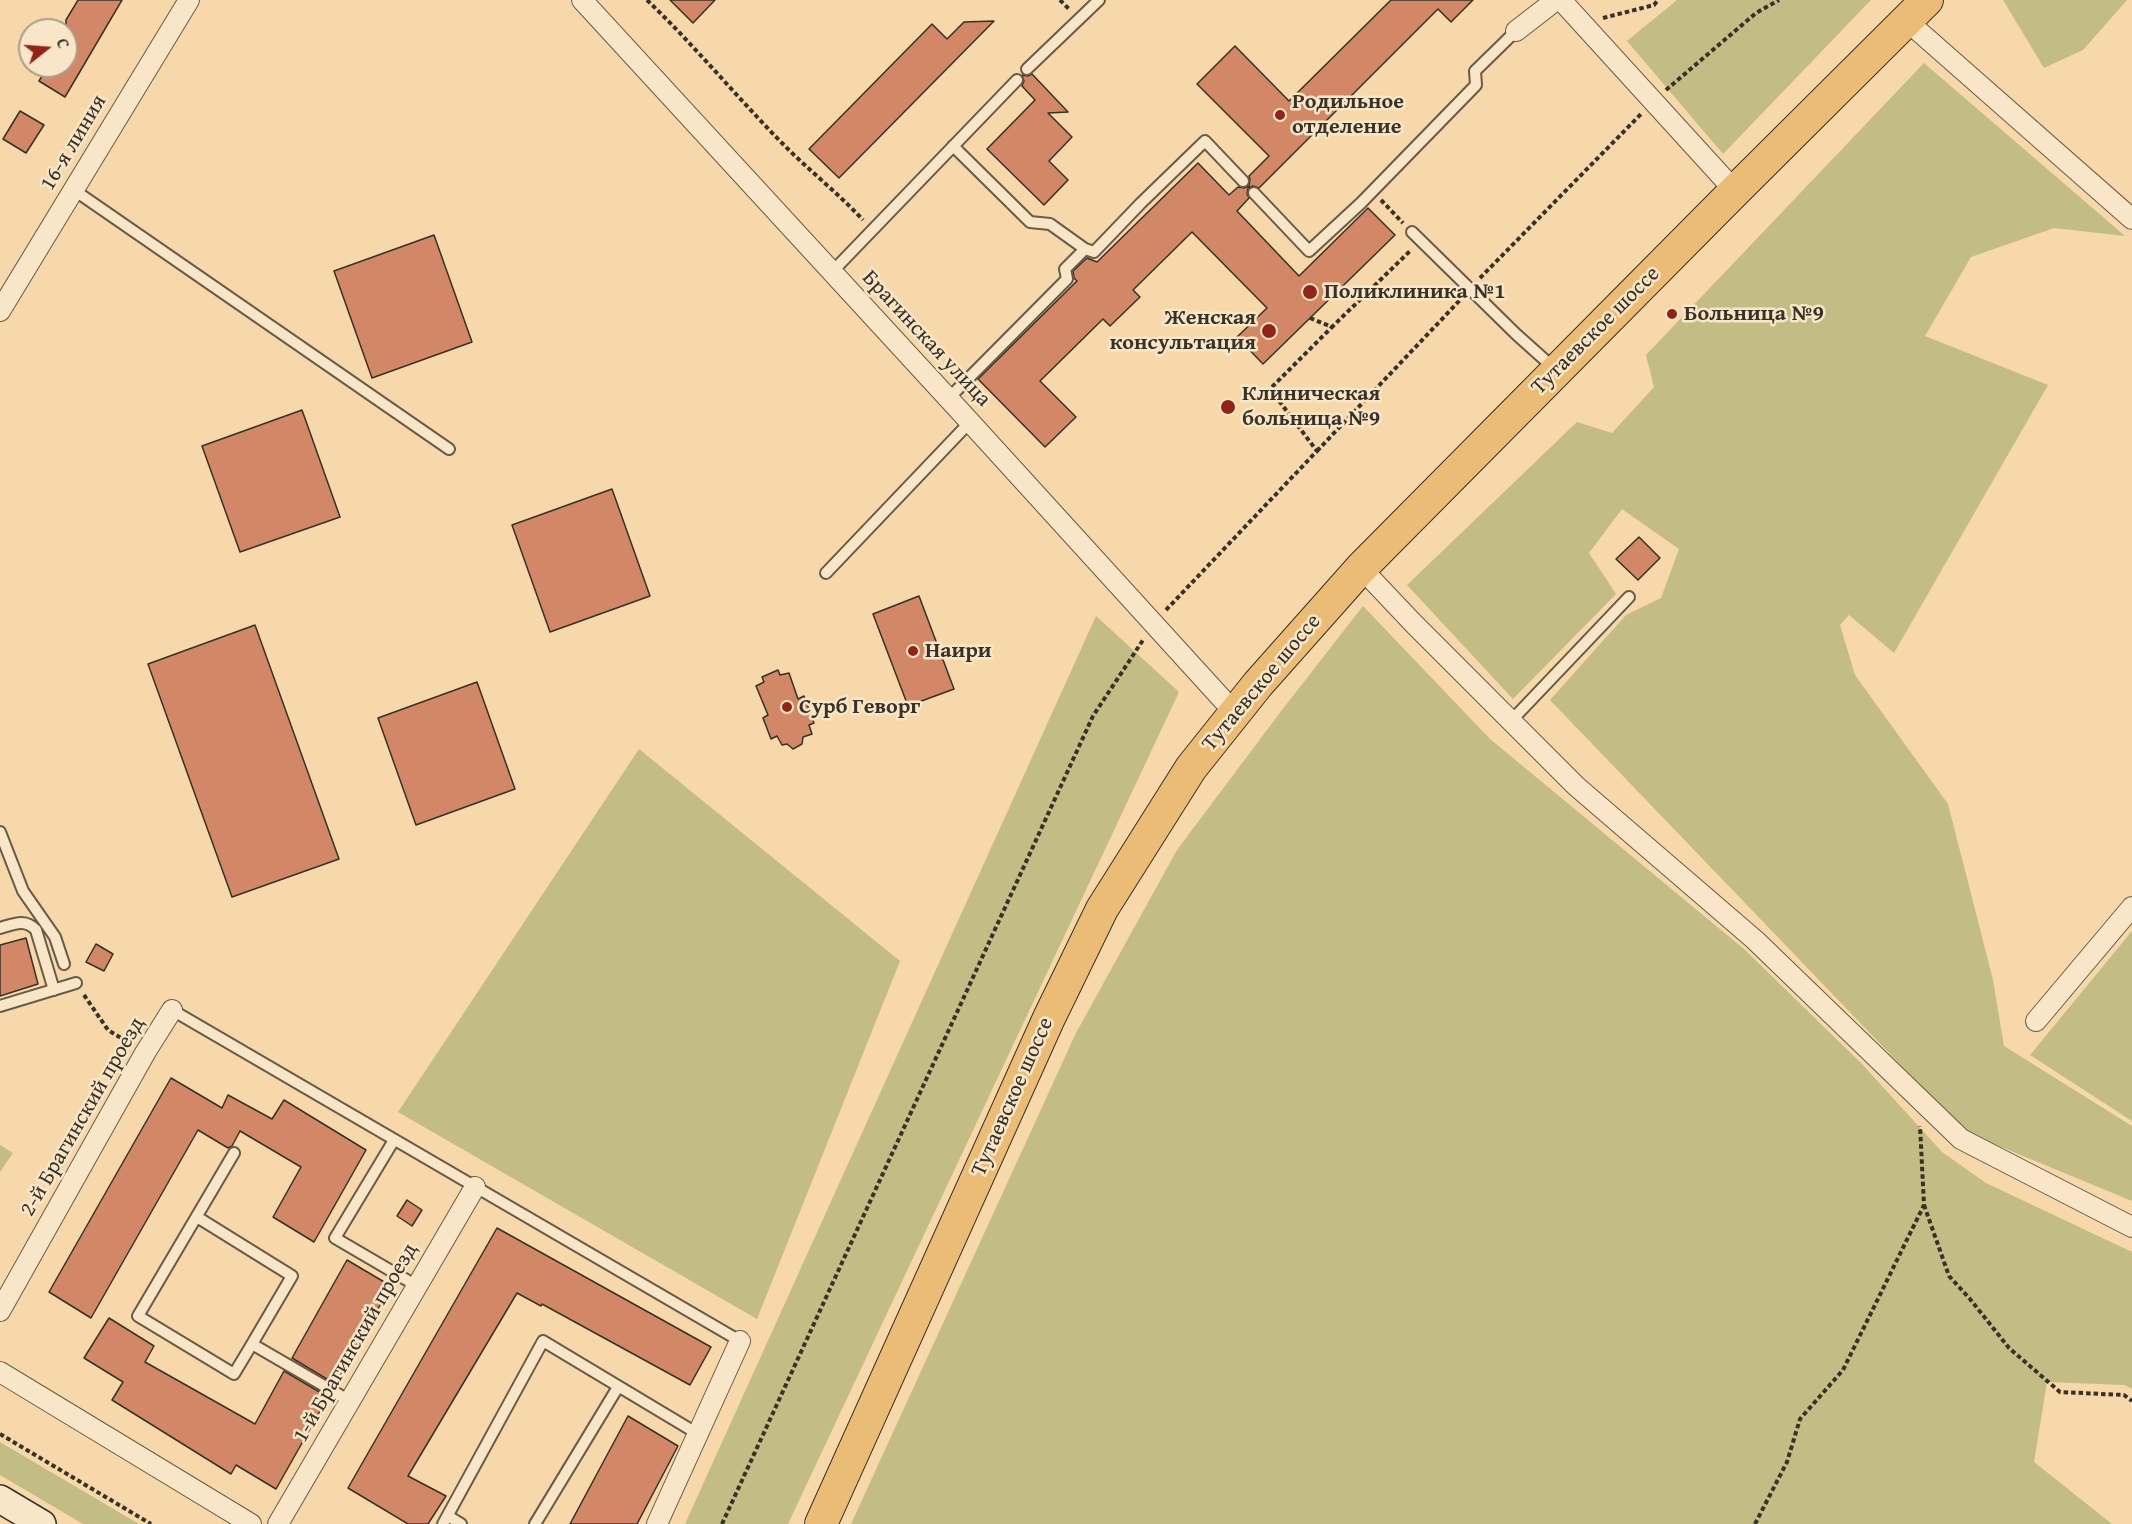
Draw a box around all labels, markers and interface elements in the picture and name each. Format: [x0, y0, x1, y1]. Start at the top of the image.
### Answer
north arrow [18, 18, 78, 78]
text: С [51, 35, 76, 51]
place label: Родильное отделение [1292, 89, 1404, 140]
street label: 16-я линия [35, 90, 113, 196]
marker: Родильное отделение [1273, 108, 1287, 122]
street label: Тутаевское шоссе [1526, 261, 1666, 401]
street label: Брагинская улица [856, 265, 996, 413]
place label: Поликлиника №1 [1324, 279, 1506, 305]
marker: Поликлиника №1 [1301, 283, 1319, 301]
place label: Больница №9 [1684, 301, 1824, 327]
place label: Женская консультация [1110, 305, 1256, 356]
marker: Больница №9 [1665, 307, 1679, 321]
marker: Женская консультация [1260, 322, 1278, 340]
place label: Клиническая больница №9 [1242, 381, 1380, 433]
marker: Клиническая больница №9 [1219, 398, 1237, 416]
street label: Тутаевское шоссе [1197, 609, 1327, 757]
place label: Наири [925, 638, 992, 664]
marker: Наири [906, 644, 920, 658]
place label: Сурб Геворг [799, 694, 920, 720]
marker: Сурб Геворг [780, 700, 794, 714]
street label: 2-й Брагинский проезд [15, 1013, 151, 1221]
street label: Тутаевское шоссе [966, 1013, 1060, 1181]
street label: 1-й Брагинский проезд [288, 1239, 424, 1447]

